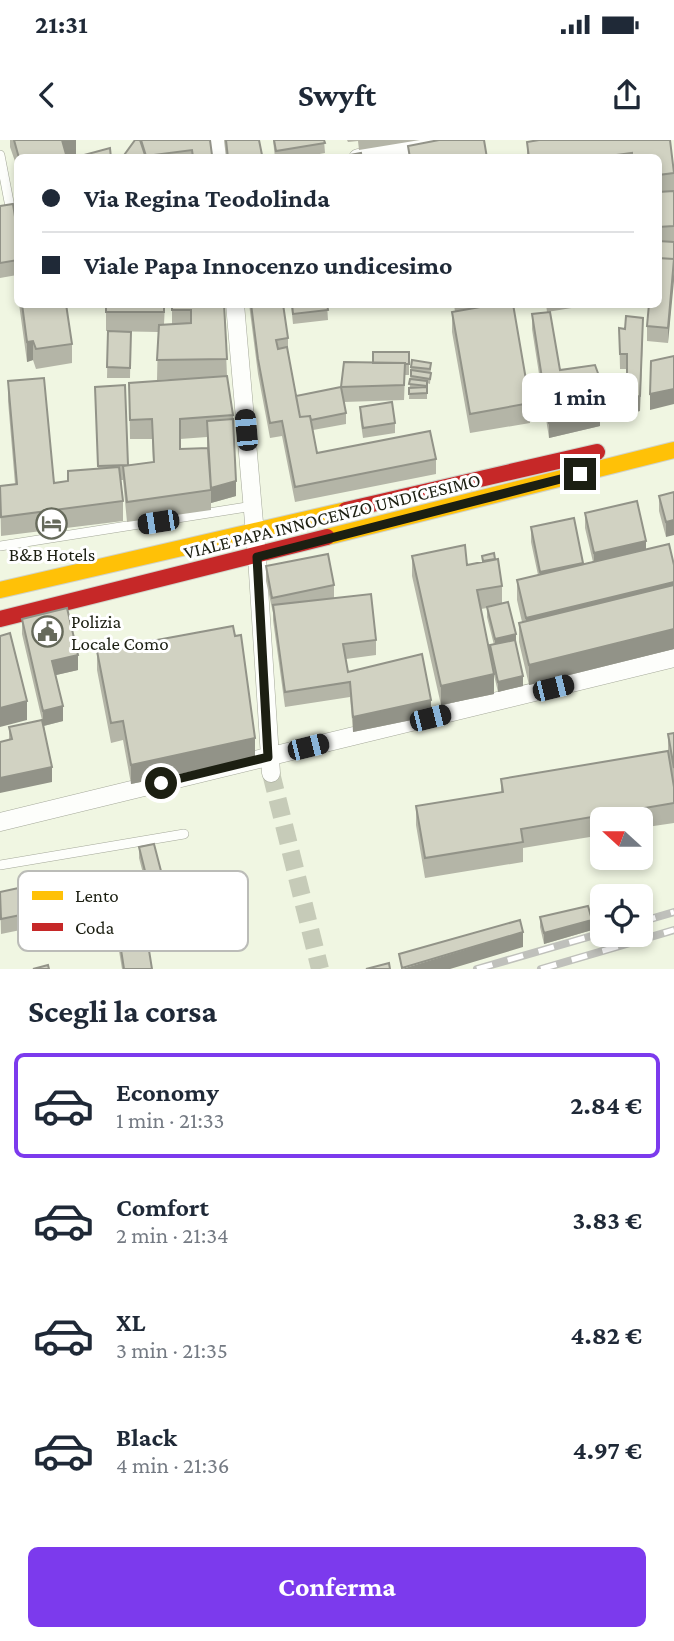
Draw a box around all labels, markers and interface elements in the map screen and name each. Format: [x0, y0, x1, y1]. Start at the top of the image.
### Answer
text: 21:31 [35, 10, 88, 39]
icon: back [28, 76, 66, 114]
icon: share [608, 76, 646, 114]
text: Swyft [298, 77, 376, 113]
text: Via Regina Teodolinda [84, 184, 330, 213]
text: Viale Papa Innocenzo undicesimo [84, 251, 452, 280]
callout: 1 min [522, 372, 638, 422]
text: 1 min [554, 384, 606, 410]
car [234, 408, 259, 452]
route end [564, 458, 596, 490]
street label: VIALE PAPA INNOCENZO UNDICESIMO [181, 469, 483, 563]
hotel icon: B&B Hotels [35, 506, 69, 540]
car [136, 508, 181, 536]
place label: B&B Hotels [9, 544, 95, 565]
place label: Polizia Locale Como [71, 611, 169, 654]
public building icon: Polizia Locale Como [31, 615, 65, 649]
car [531, 673, 576, 703]
car [408, 703, 453, 733]
car [286, 732, 331, 762]
route start [145, 767, 177, 799]
north arrow [590, 807, 653, 870]
map controls [590, 807, 653, 947]
legend [18, 871, 248, 951]
button: locate [590, 884, 653, 947]
text: Lento [75, 885, 119, 906]
text: Coda [75, 917, 115, 938]
text: Scegli la corsa [28, 993, 217, 1029]
icon: car [32, 1074, 95, 1137]
text: Economy [116, 1078, 219, 1107]
text: 2.84 € [570, 1091, 642, 1120]
text: 1 min · 21:33 [116, 1107, 225, 1133]
icon: car [32, 1189, 95, 1252]
text: Comfort [116, 1193, 209, 1222]
text: 3.83 € [572, 1206, 642, 1235]
text: 2 min · 21:34 [116, 1222, 229, 1248]
icon: car [32, 1304, 95, 1367]
text: XL [116, 1308, 145, 1337]
text: 4.82 € [570, 1321, 642, 1350]
text: 3 min · 21:35 [116, 1337, 228, 1363]
icon: car [32, 1419, 95, 1482]
text: Black [116, 1423, 177, 1452]
text: 4.97 € [573, 1436, 642, 1465]
text: 4 min · 21:36 [116, 1452, 230, 1478]
button: Conferma [28, 1547, 646, 1627]

